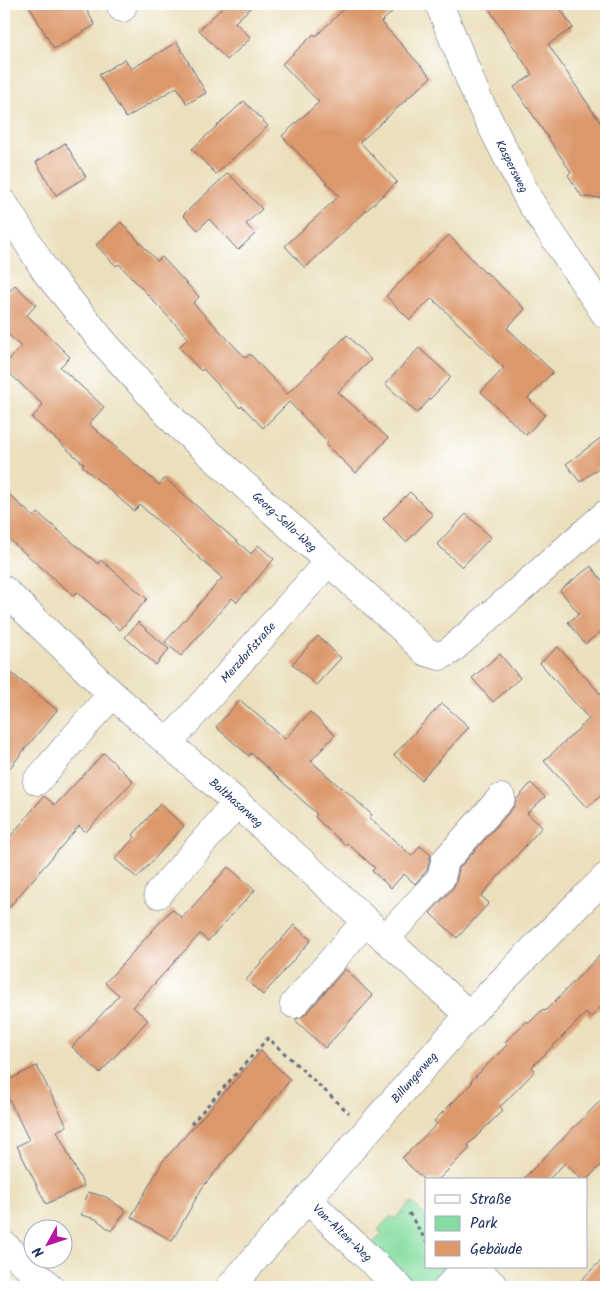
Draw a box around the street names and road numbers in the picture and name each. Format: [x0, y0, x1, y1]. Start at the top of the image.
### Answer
street label: Kaspersweg [490, 137, 533, 197]
street label: Georg-Sello-Weg [247, 487, 321, 557]
street label: Merzdorfstraße [216, 617, 281, 687]
street label: Balthasarweg [205, 774, 267, 833]
street label: Billungerweg [387, 1048, 443, 1108]
street label: Von-Alten-Weg [308, 1200, 376, 1267]

